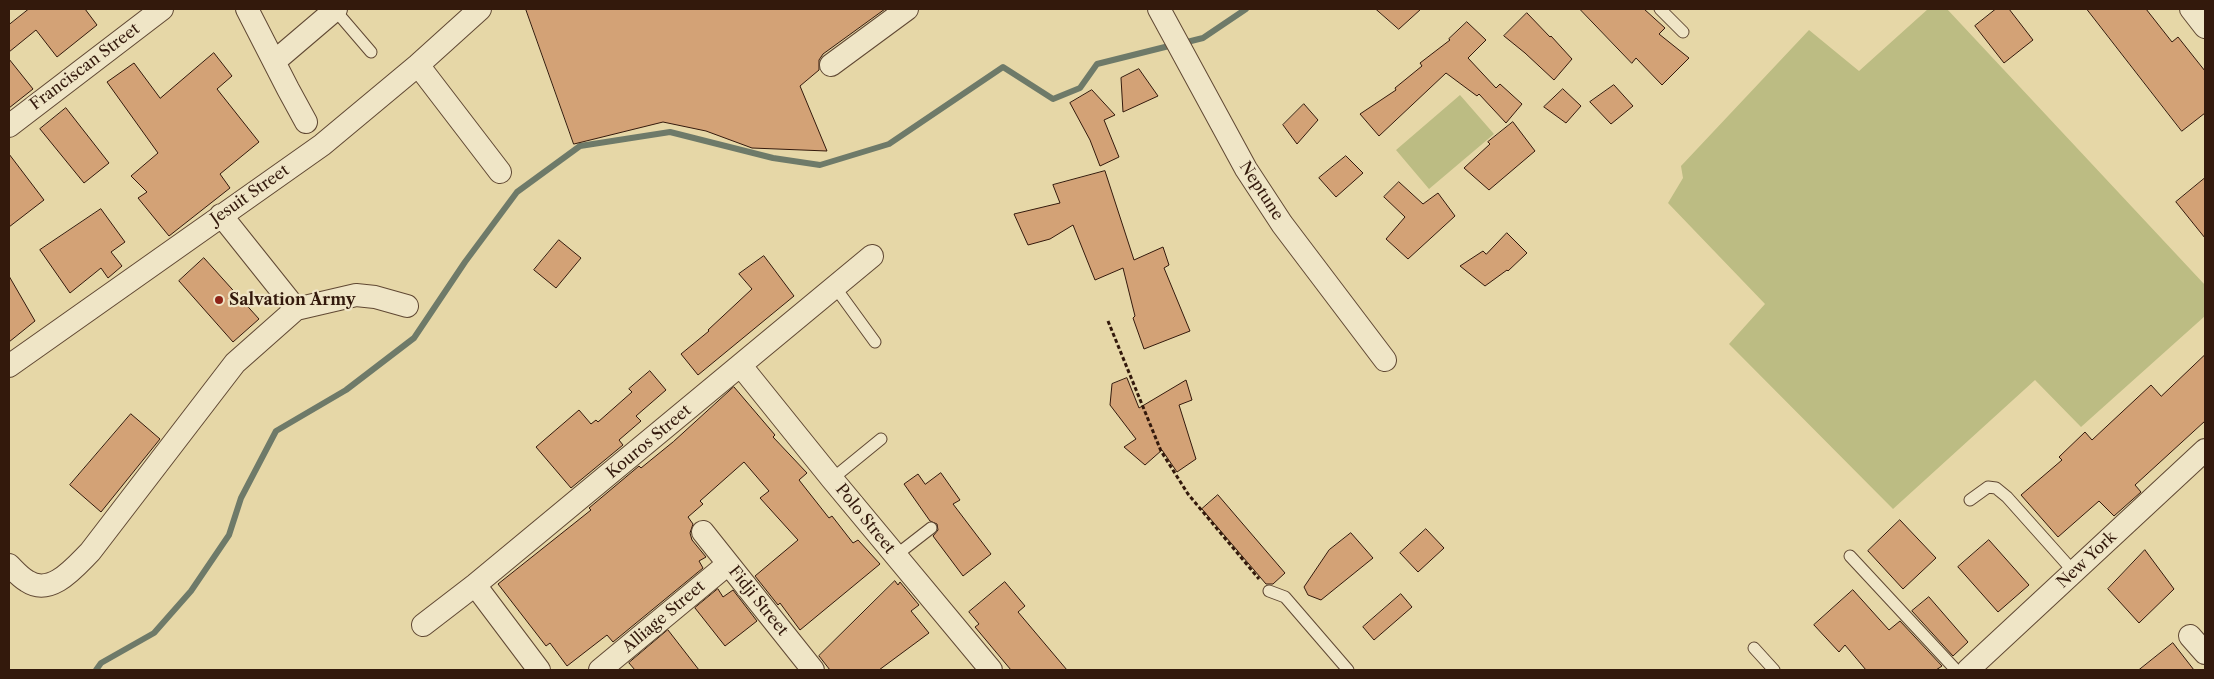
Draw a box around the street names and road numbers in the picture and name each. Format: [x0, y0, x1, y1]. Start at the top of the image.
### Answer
street label: Franciscan Street [26, 20, 144, 114]
street label: Neptune [1235, 158, 1287, 224]
street label: Jesuit Street [207, 161, 293, 229]
street label: Kouros Street [603, 401, 695, 483]
street label: Polo Street [831, 480, 899, 558]
street label: New York [2053, 528, 2121, 592]
street label: Fidji Street [724, 562, 792, 640]
street label: Alliage Street [619, 577, 709, 657]

